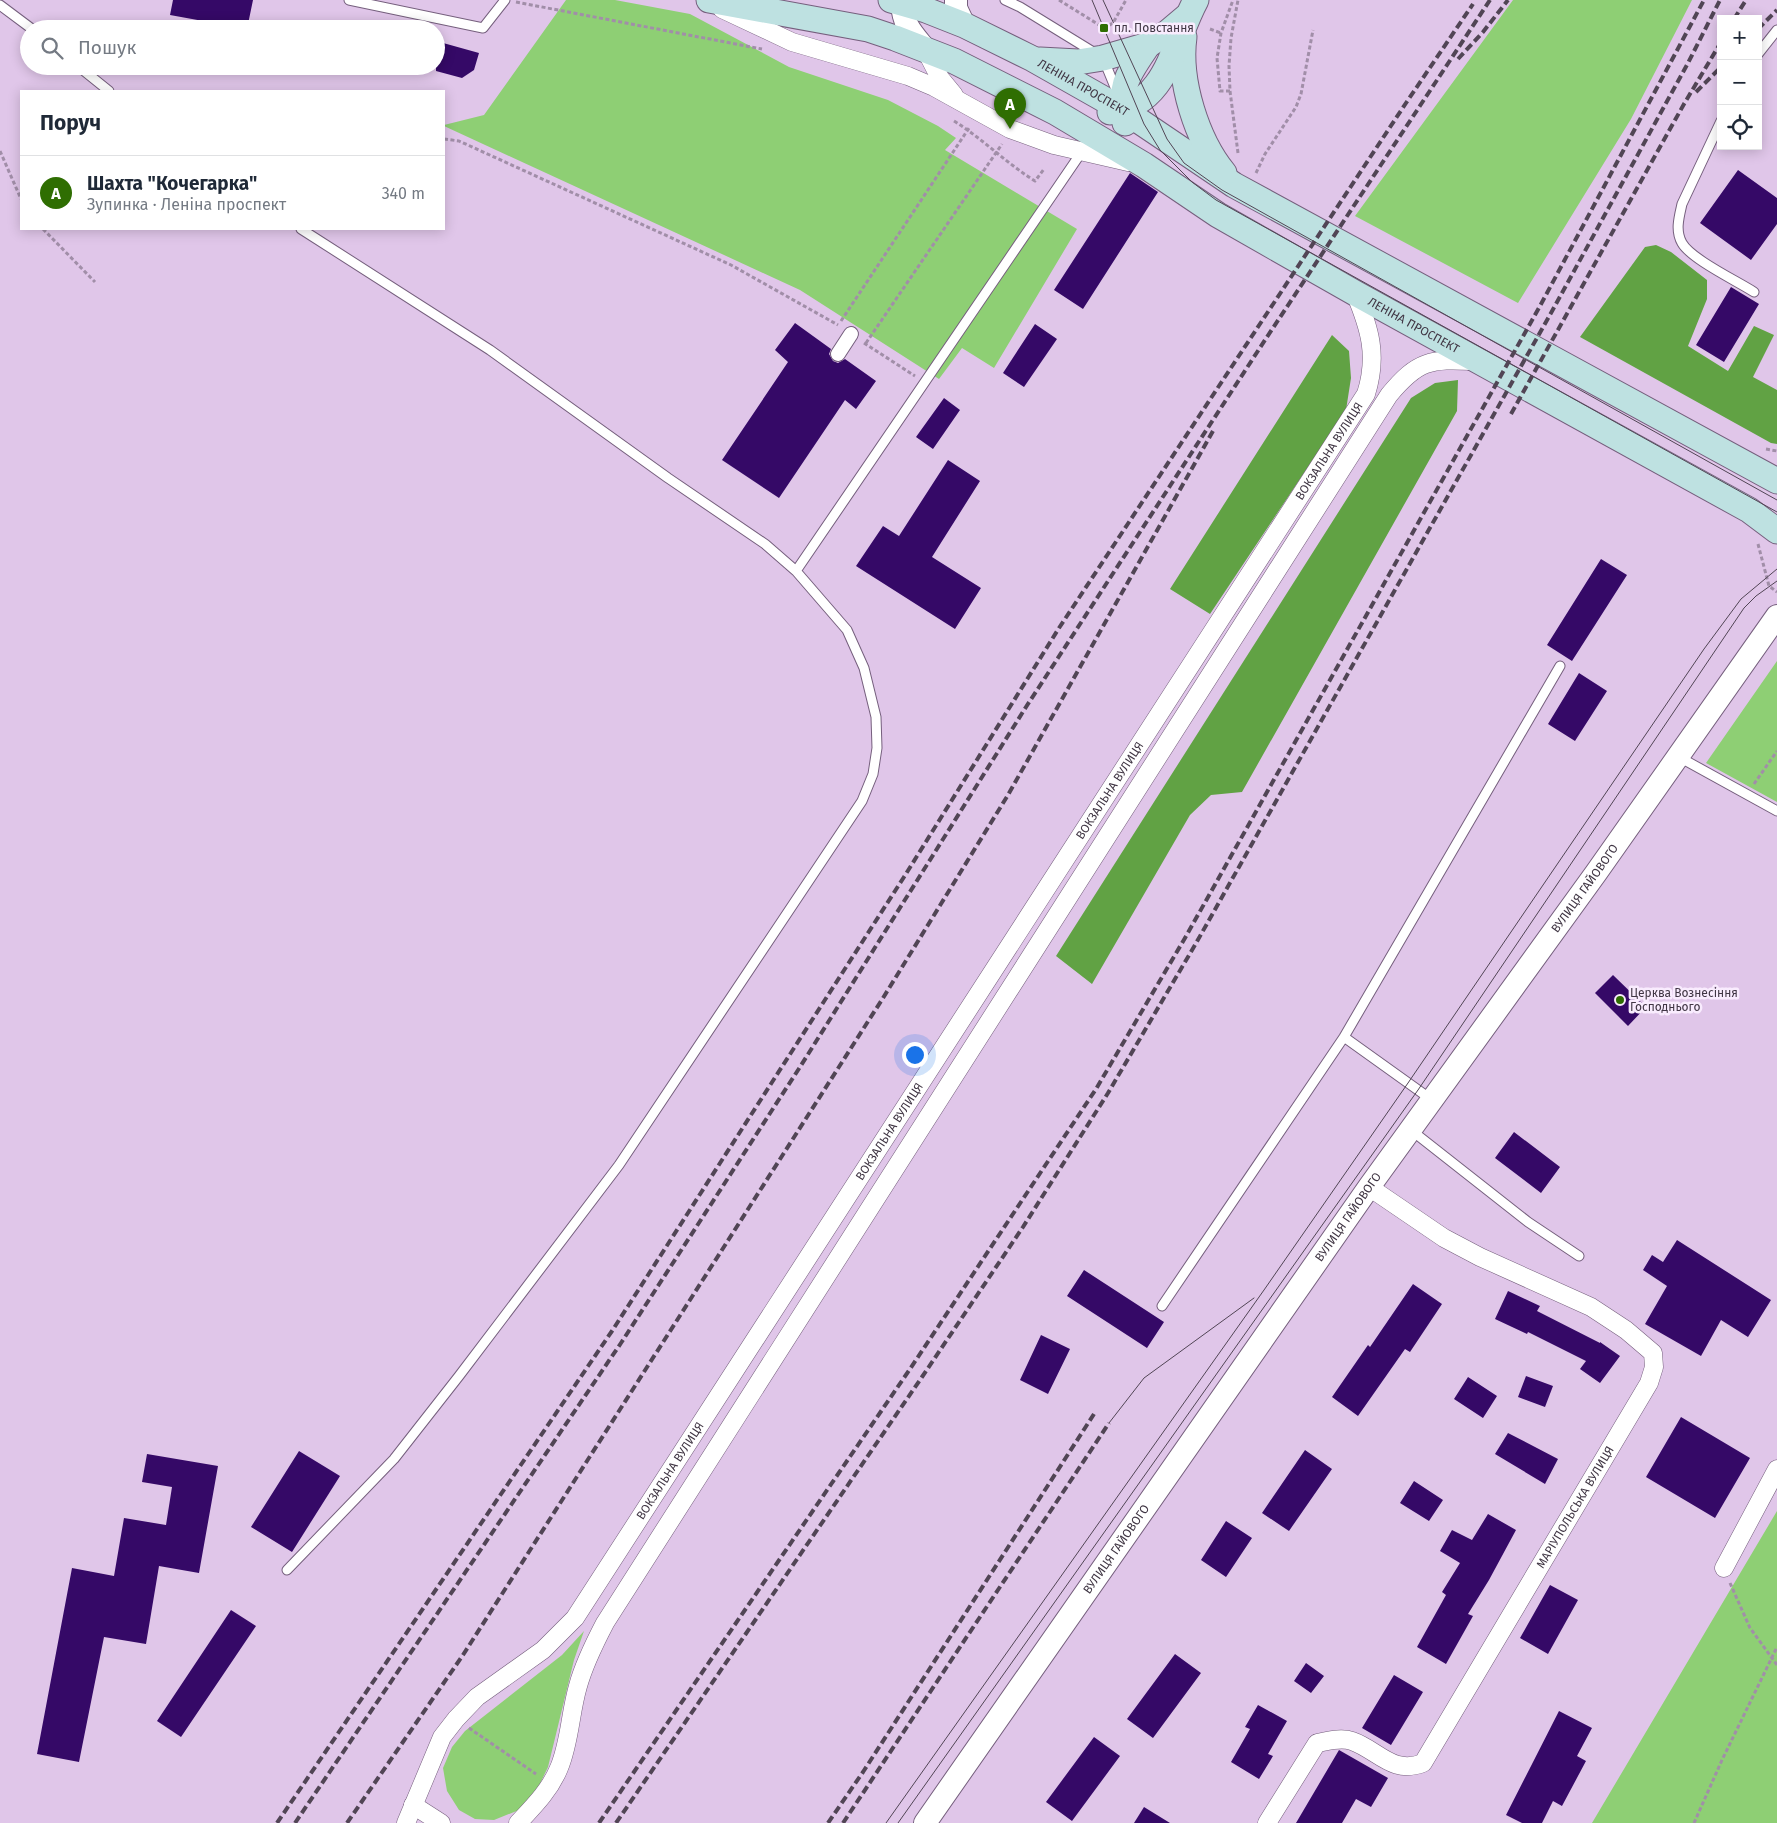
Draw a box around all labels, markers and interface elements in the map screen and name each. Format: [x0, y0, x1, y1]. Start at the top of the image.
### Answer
map controls [1717, 15, 1762, 150]
button: + [1717, 15, 1762, 60]
search box [20, 20, 445, 75]
place label: пл. Повстання [1114, 21, 1194, 35]
marker: пл. Повстання [1098, 22, 1110, 34]
icon: search [38, 34, 66, 62]
text: Пошук [78, 36, 136, 59]
street label: ЛЕНІНА ПРОСПЕКТ [1035, 56, 1132, 119]
button: − [1717, 60, 1762, 105]
pin: A [994, 88, 1026, 129]
button: locate [1717, 105, 1762, 150]
text: Поруч [40, 110, 101, 136]
text: Шахта "Кочегарка" [87, 172, 257, 195]
text: A [51, 184, 61, 203]
text: 340 m [382, 184, 425, 203]
text: Зупинка · Леніна проспект [87, 195, 286, 214]
street label: ЛЕНІНА ПРОСПЕКТ [1365, 294, 1462, 356]
street label: ВОКЗАЛЬНА ВУЛИЦЯ [1292, 400, 1366, 503]
street label: ВОКЗАЛЬНА ВУЛИЦЯ [1073, 739, 1146, 842]
street label: ВУЛИЦЯ ГАЙОВОГО [1548, 841, 1621, 935]
place label: Церква Вознесіння Господнього [1630, 986, 1738, 1014]
marker: Церква Вознесіння Господнього [1614, 994, 1626, 1006]
your location [902, 1042, 928, 1068]
street label: ВОКЗАЛЬНА ВУЛИЦЯ [853, 1080, 926, 1183]
street label: ВУЛИЦЯ ГАЙОВОГО [1312, 1170, 1384, 1264]
street label: ВОКЗАЛЬНА ВУЛИЦЯ [633, 1419, 707, 1522]
street label: МАРІУПОЛЬСЬКА ВУЛИЦЯ [1533, 1444, 1617, 1571]
street label: ВУЛИЦЯ ГАЙОВОГО [1080, 1502, 1152, 1596]

